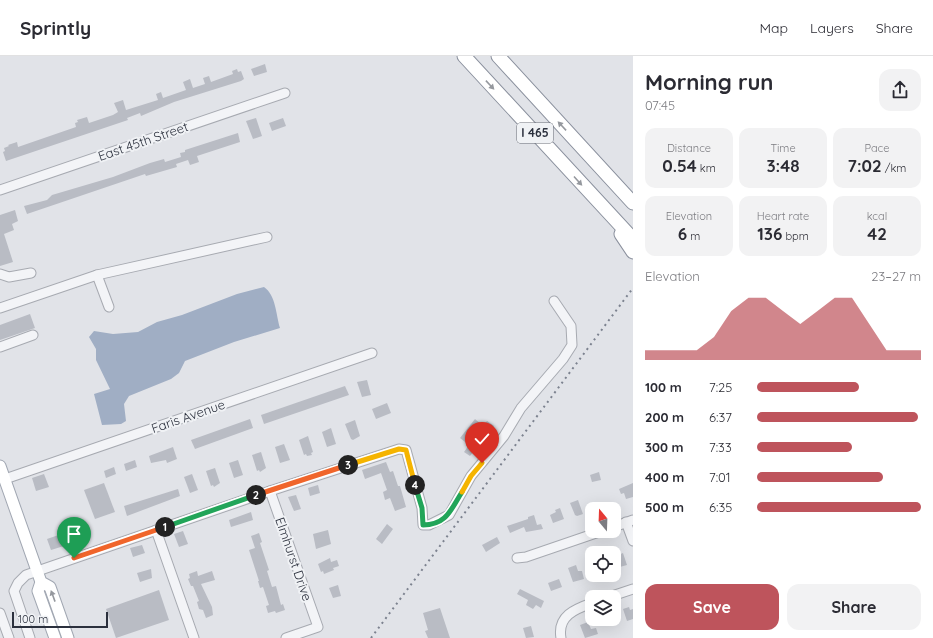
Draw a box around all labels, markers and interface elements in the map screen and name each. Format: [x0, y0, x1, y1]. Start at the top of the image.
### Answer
text: Sprintly [20, 16, 91, 40]
text: Map [759, 19, 788, 37]
text: Layers [810, 19, 854, 37]
text: Share [876, 19, 913, 37]
text: Morning run [645, 68, 773, 96]
button: share [879, 69, 921, 111]
one-way arrow [485, 80, 495, 90]
text: 07:45 [645, 97, 675, 113]
street label: East 45th Street [96, 118, 190, 164]
one-way arrow [558, 120, 567, 131]
road number: I 465 [517, 123, 553, 143]
text: Distance [667, 141, 711, 155]
text: Time [770, 141, 796, 155]
text: Pace [864, 141, 890, 155]
text: 0.54 [662, 155, 697, 176]
text: 3:48 [766, 155, 800, 176]
text: 7:02 [848, 155, 882, 176]
text: km [697, 161, 716, 175]
text: /km [882, 161, 906, 175]
one-way arrow [573, 176, 582, 186]
text: Elevation [666, 209, 712, 223]
text: Heart rate [757, 209, 809, 223]
text: kcal [867, 209, 887, 223]
text: 6 [678, 223, 687, 244]
text: 136 [757, 223, 782, 244]
text: 42 [867, 223, 887, 244]
text: m [687, 229, 700, 243]
text: bpm [782, 229, 809, 243]
text: Elevation [645, 268, 700, 284]
text: 23–27 m [871, 268, 921, 284]
text: 100 m [645, 379, 682, 395]
text: 7:25 [709, 379, 732, 395]
street label: Faris Avenue [149, 396, 227, 436]
text: 200 m [645, 409, 684, 425]
text: 6:37 [709, 409, 732, 425]
pin [465, 422, 499, 463]
icon: check [471, 428, 493, 450]
text: 300 m [645, 439, 684, 455]
text: 7:33 [709, 439, 732, 455]
pin: 3 [338, 455, 358, 475]
text: 3 [345, 458, 351, 472]
text: 400 m [645, 469, 684, 485]
text: 7:01 [709, 469, 731, 485]
pin: 4 [405, 475, 425, 495]
text: 4 [412, 478, 418, 492]
pin: 2 [246, 485, 266, 505]
text: 2 [253, 488, 259, 502]
text: 500 m [645, 499, 684, 515]
text: 6:35 [709, 499, 732, 515]
north arrow [585, 502, 621, 538]
map controls [585, 502, 621, 626]
street label: Elmhurst Drive [272, 515, 316, 603]
pin [57, 517, 91, 558]
pin: 1 [155, 517, 175, 537]
text: 1 [163, 520, 167, 534]
icon: arrive [63, 523, 85, 545]
button: locate [585, 546, 621, 582]
button: Save [645, 584, 779, 630]
button: Share [787, 584, 921, 630]
one-way arrow [50, 590, 56, 602]
button: layers [585, 590, 621, 626]
scale bar [12, 610, 108, 629]
text: 100 m [18, 612, 48, 626]

